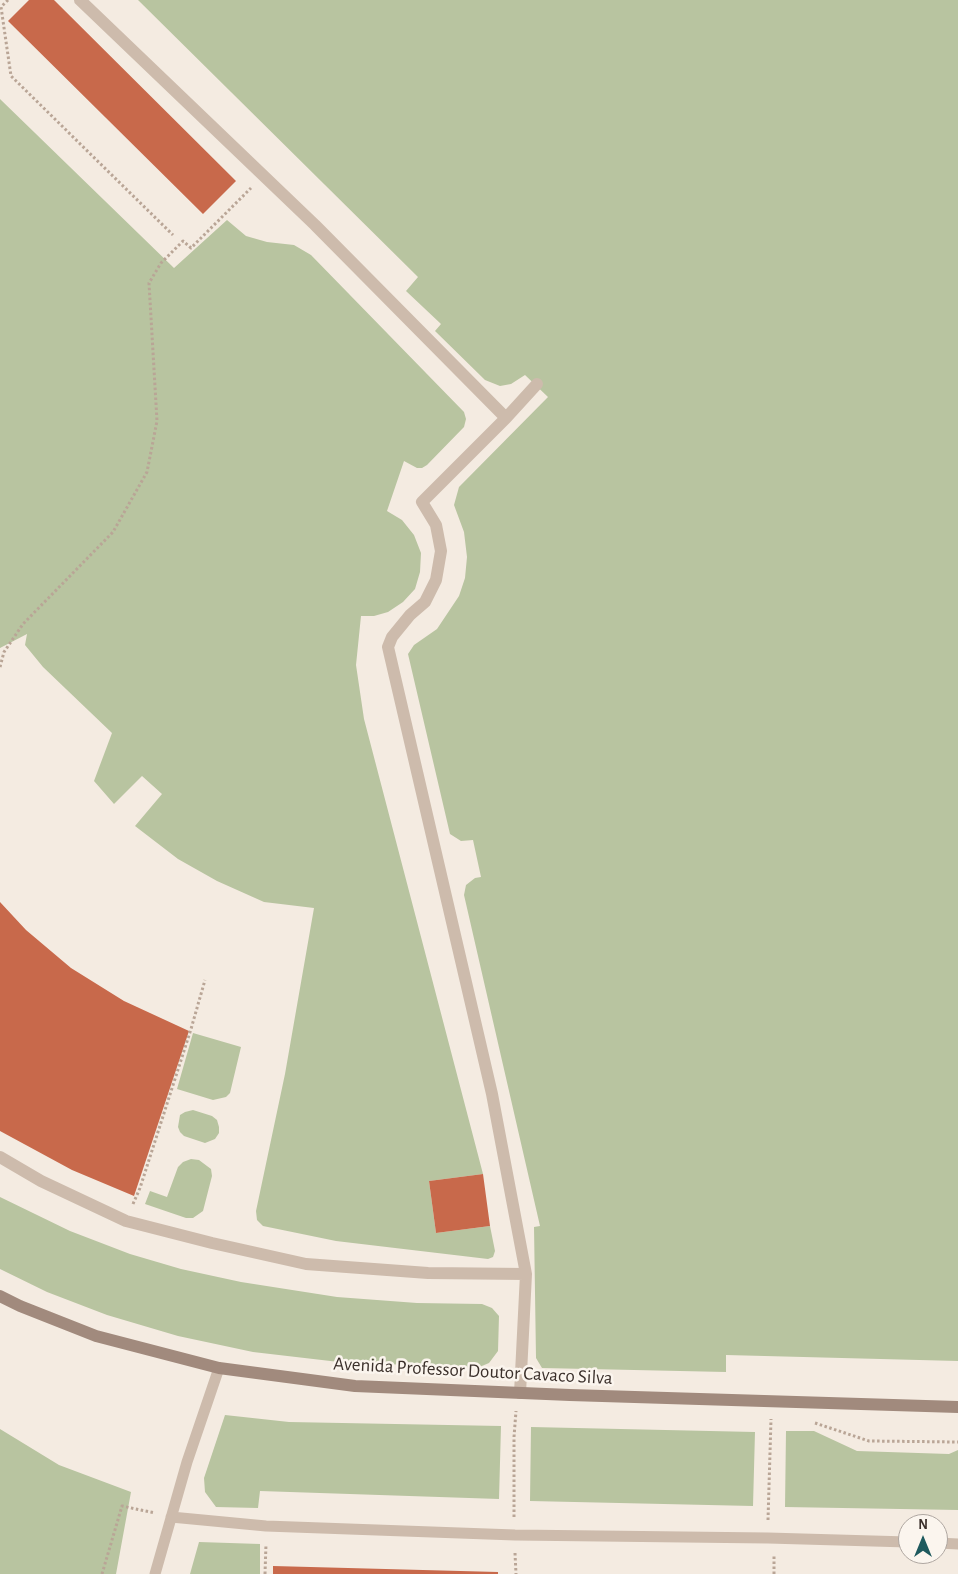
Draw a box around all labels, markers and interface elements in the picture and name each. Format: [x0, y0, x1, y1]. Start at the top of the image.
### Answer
street label: Avenida Professor Doutor Cavaco Silva [333, 1352, 613, 1390]
north arrow [898, 1514, 948, 1564]
text: N [918, 1518, 928, 1532]

